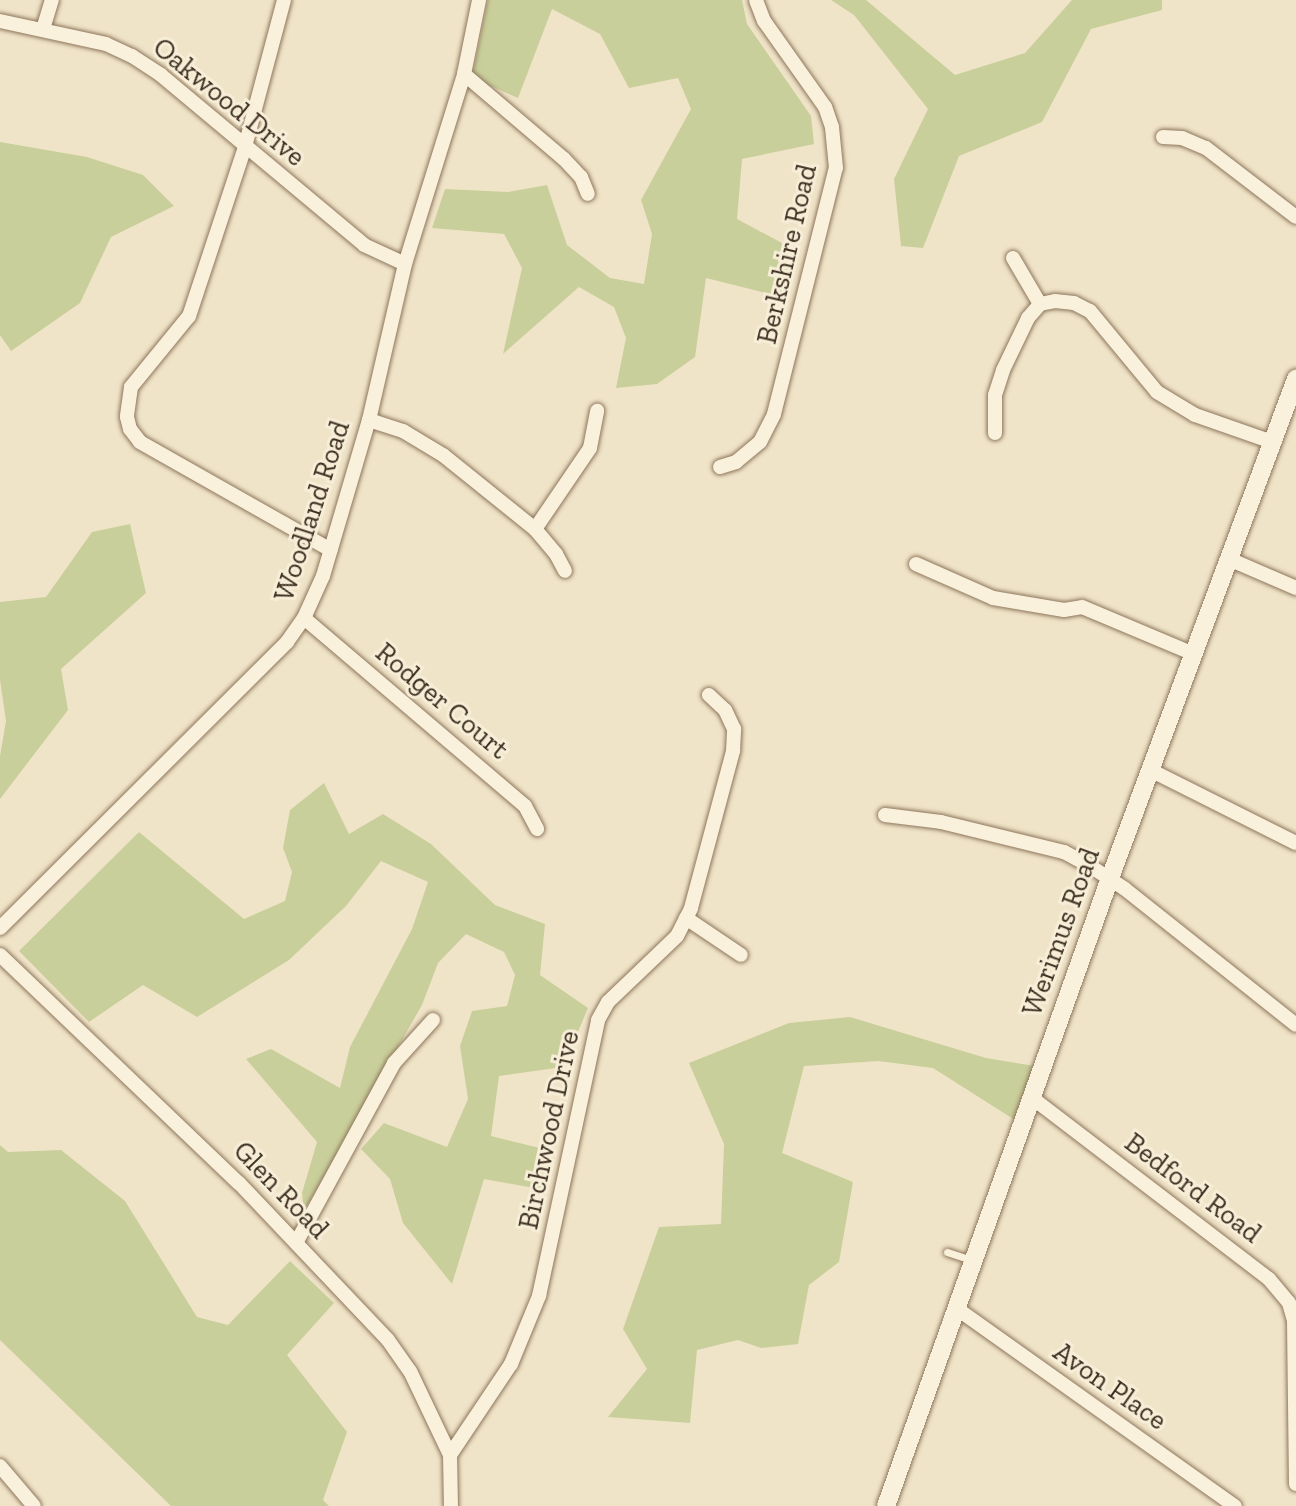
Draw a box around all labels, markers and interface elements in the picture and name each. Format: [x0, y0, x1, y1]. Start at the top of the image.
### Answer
street label: Oakwood Drive [146, 30, 312, 174]
street label: Berkshire Road [750, 161, 824, 347]
street label: Woodland Road [267, 416, 357, 606]
street label: Rodger Court [369, 636, 515, 766]
street label: Werimus Road [1015, 843, 1107, 1021]
street label: Birchwood Drive [512, 1028, 586, 1232]
street label: Bedford Road [1118, 1126, 1268, 1250]
street label: Glen Road [226, 1134, 336, 1246]
street label: Avon Place [1047, 1335, 1173, 1437]

